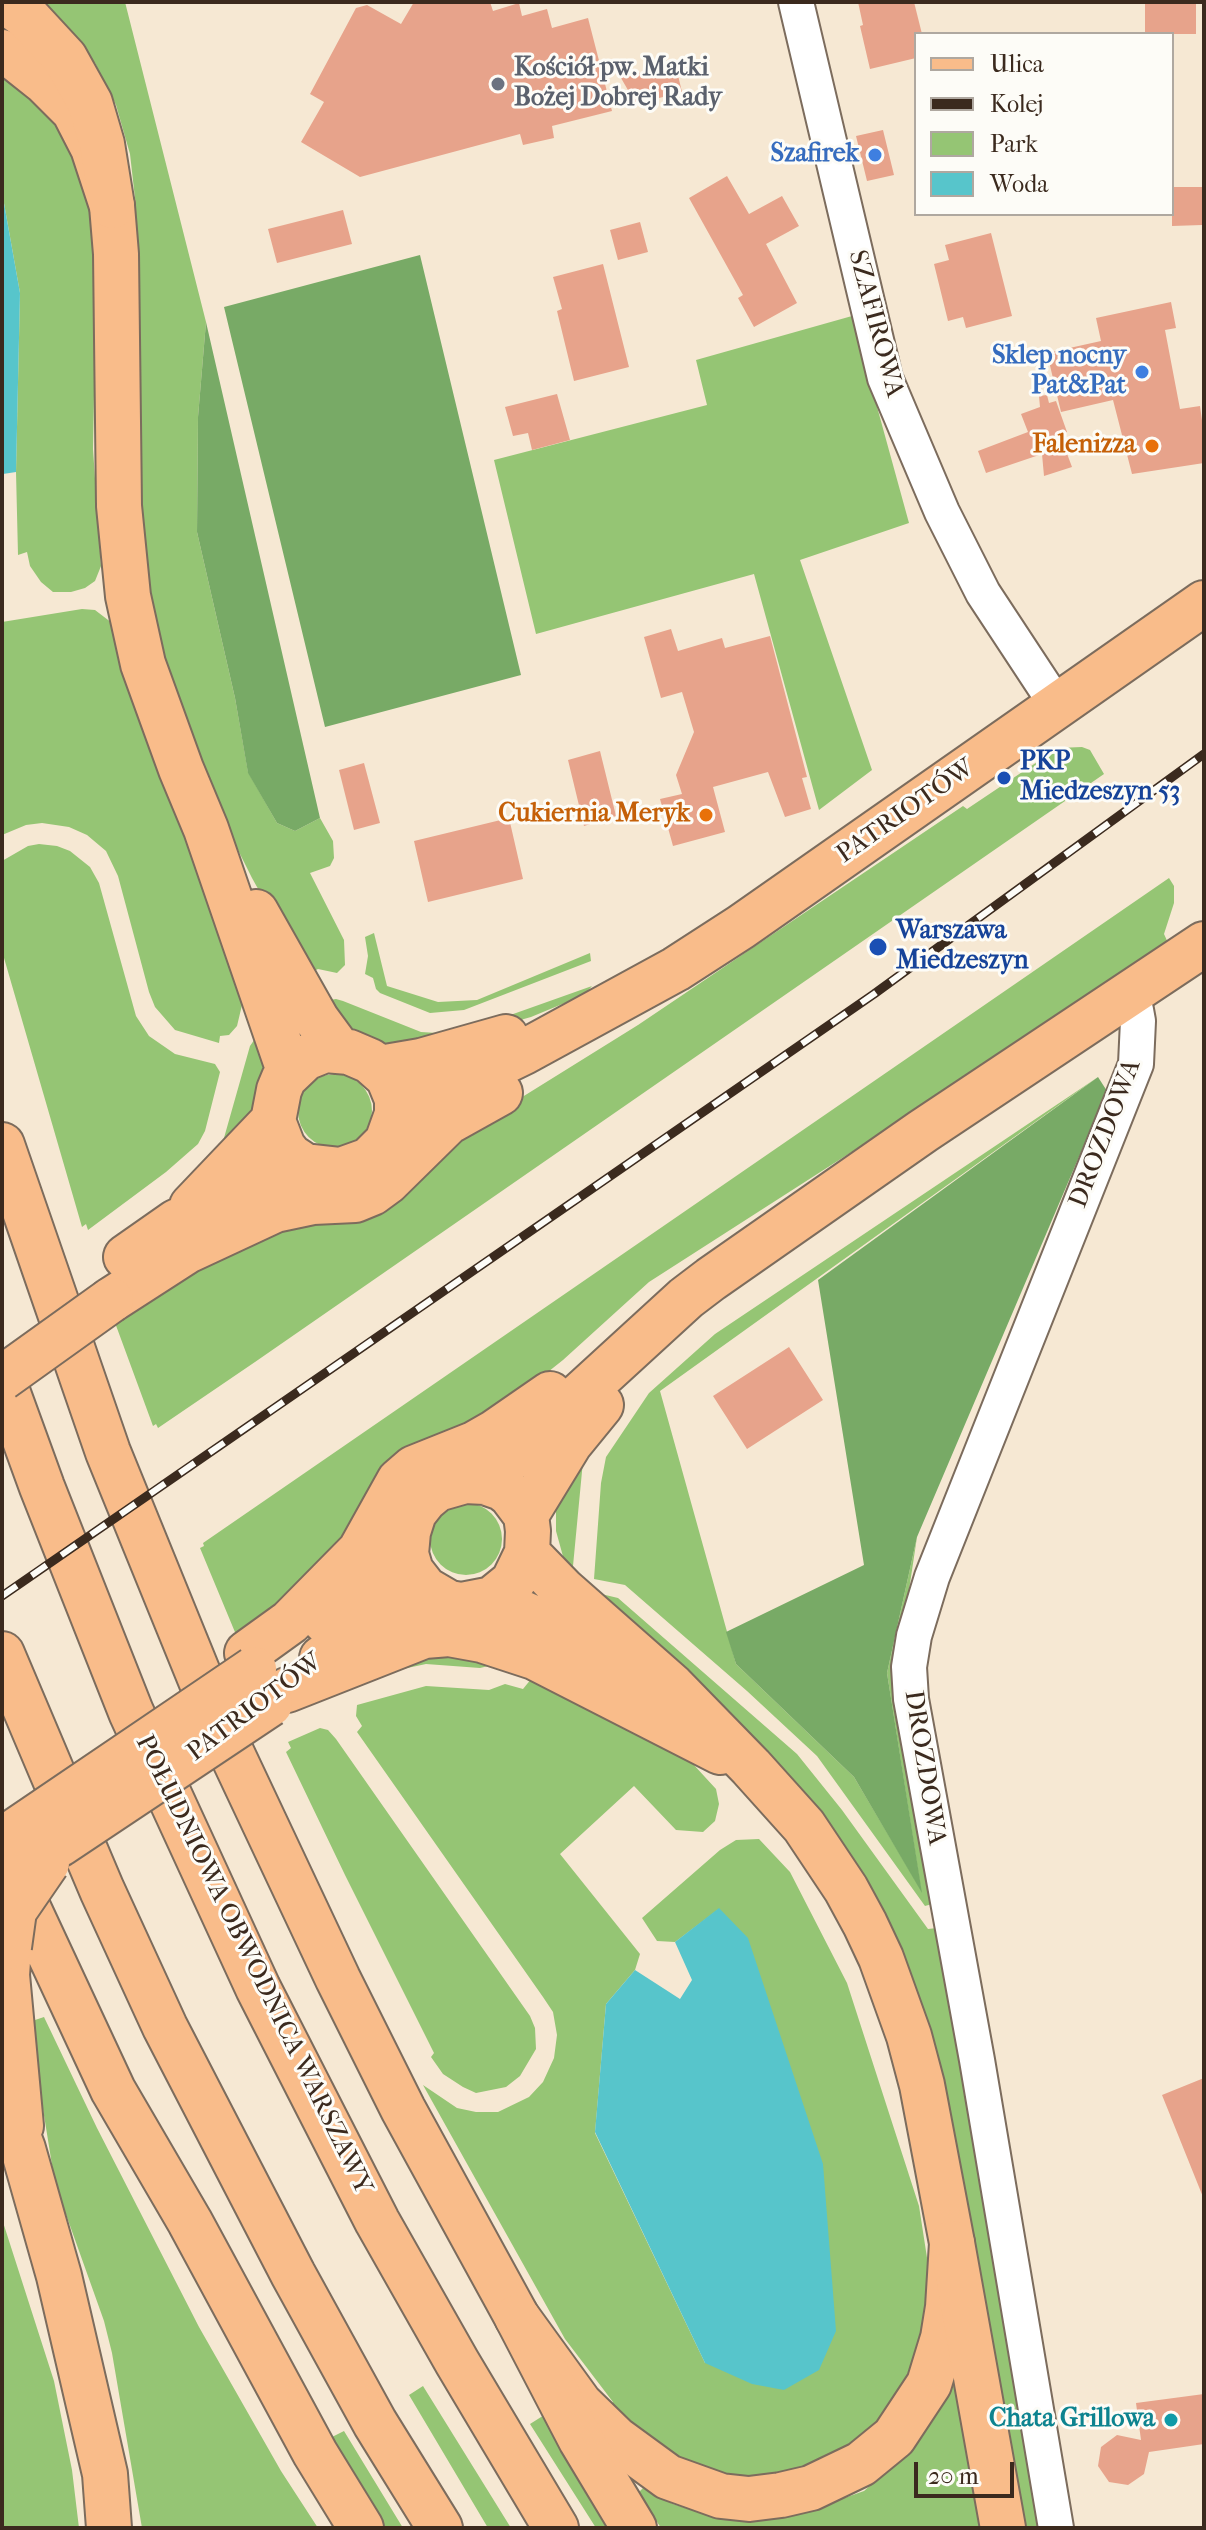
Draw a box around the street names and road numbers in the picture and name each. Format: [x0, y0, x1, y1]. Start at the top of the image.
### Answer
street label: SZAFIROWA [840, 247, 910, 401]
street label: PATRIOTÓW [831, 753, 981, 871]
street label: DROZDOWA [1063, 1055, 1149, 1213]
street label: PATRIOTÓW [181, 1647, 329, 1769]
street label: DROZDOWA [896, 1688, 952, 1848]
street label: POŁUDNIOWA OBWODNICA WARSZAWY [128, 1730, 378, 2200]

